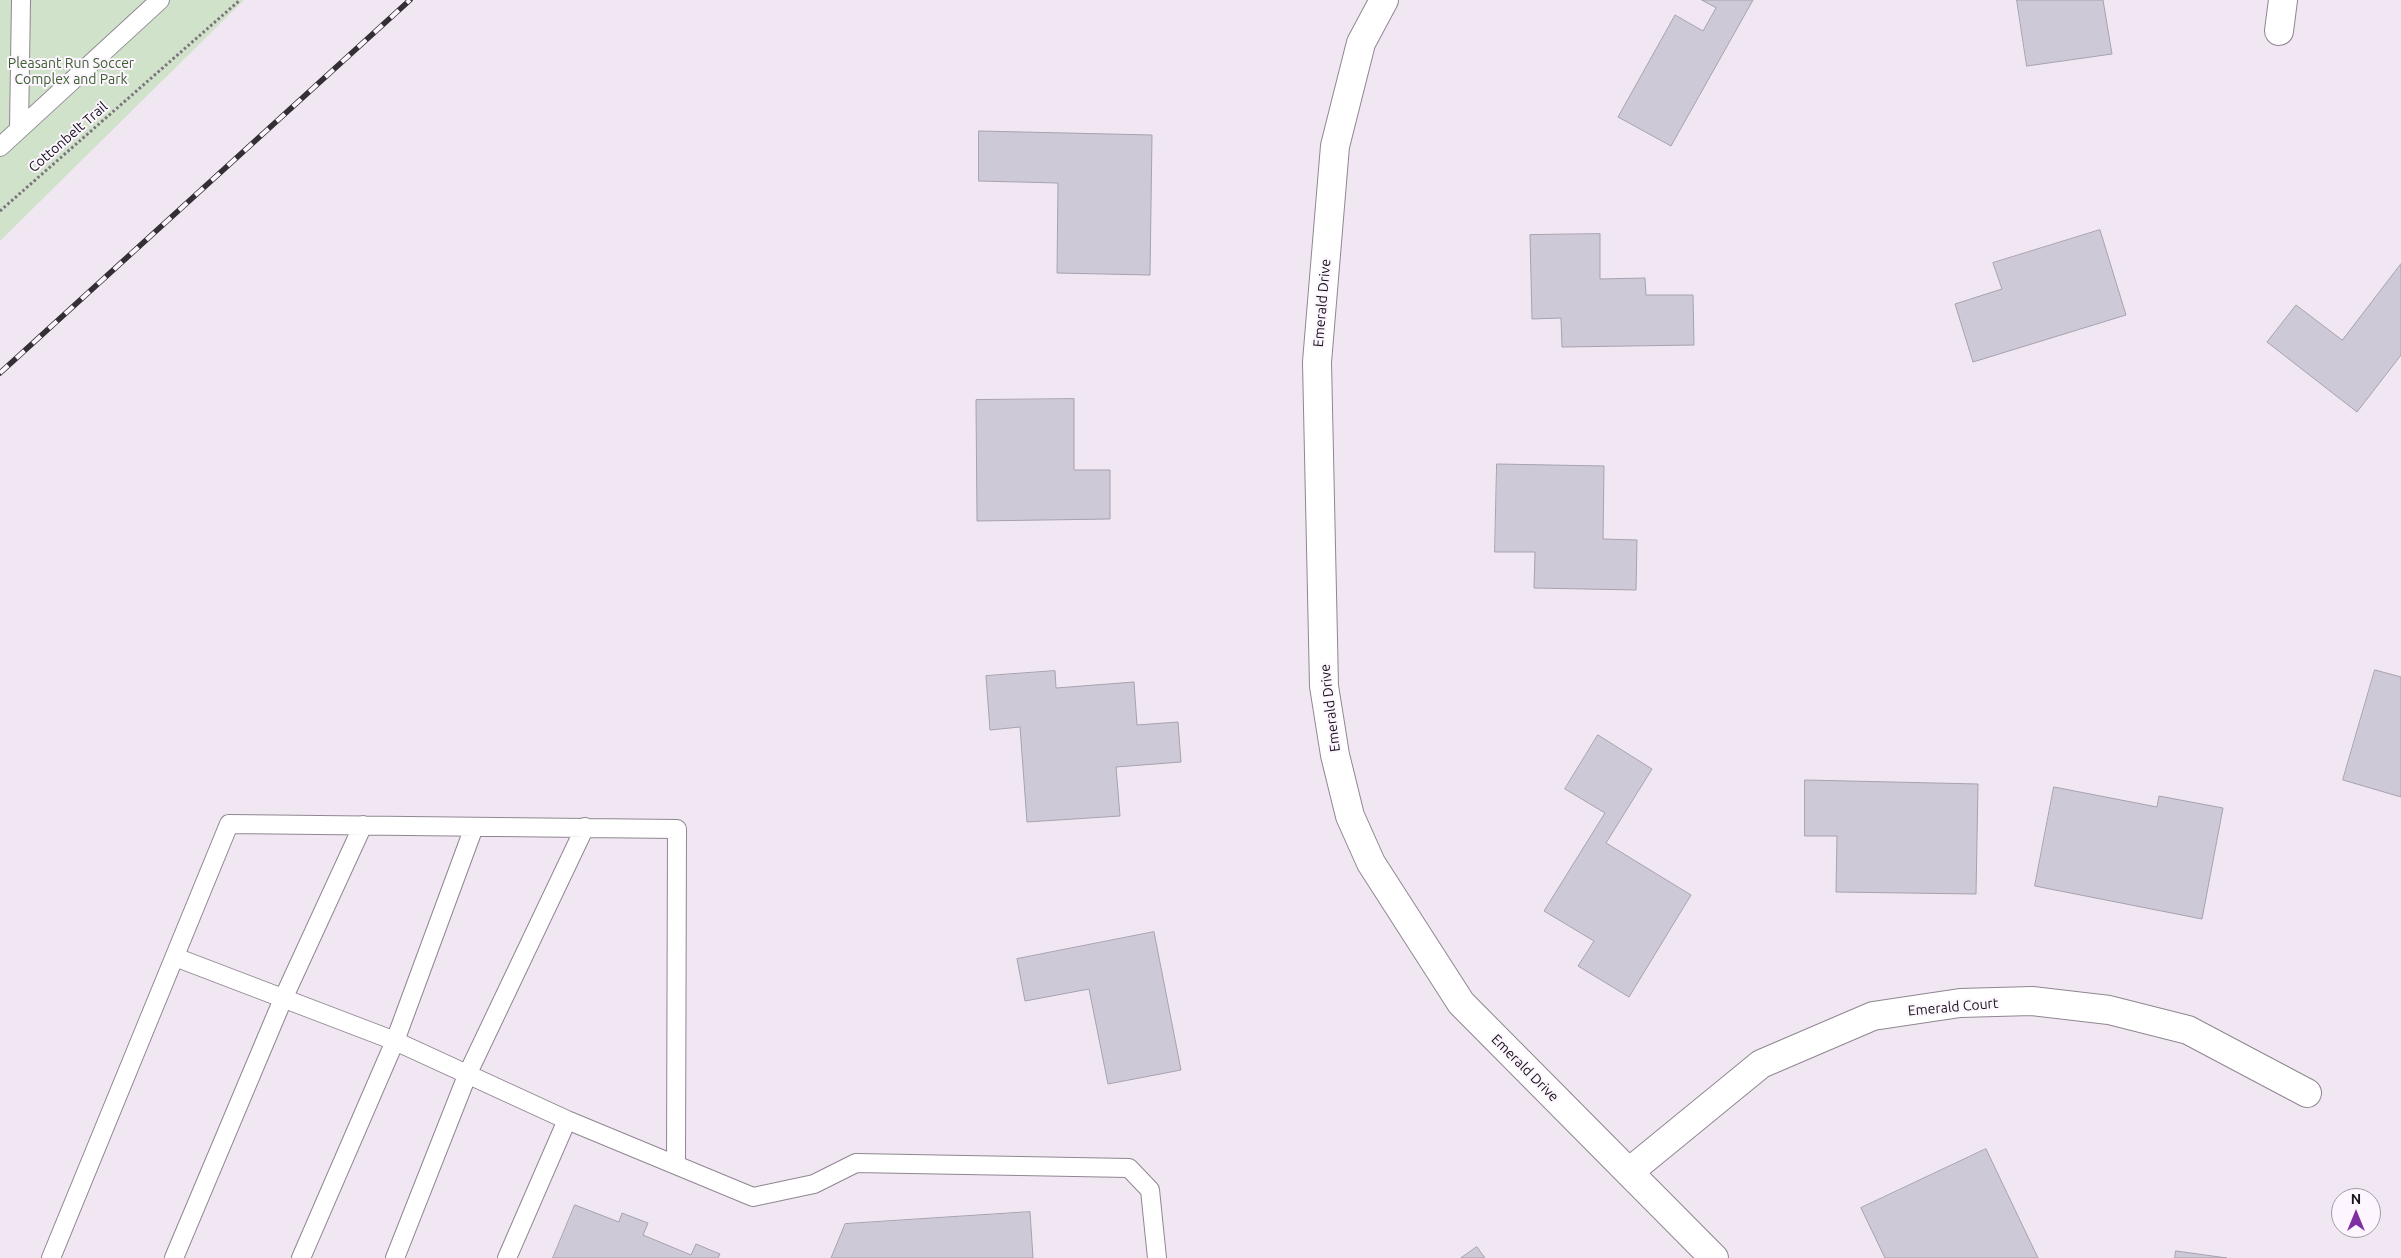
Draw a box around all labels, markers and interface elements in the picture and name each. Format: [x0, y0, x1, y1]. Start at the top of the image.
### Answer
park label: Pleasant Run Soccer Complex and Park [8, 55, 134, 88]
street label: Cottonbelt Trail [25, 98, 111, 176]
street label: Emerald Drive [1310, 258, 1334, 348]
street label: Emerald Drive [1316, 663, 1344, 753]
street label: Emerald Court [1907, 995, 1999, 1019]
street label: Emerald Drive [1488, 1031, 1562, 1105]
north arrow [2331, 1188, 2381, 1238]
text: N [2351, 1191, 2361, 1207]

